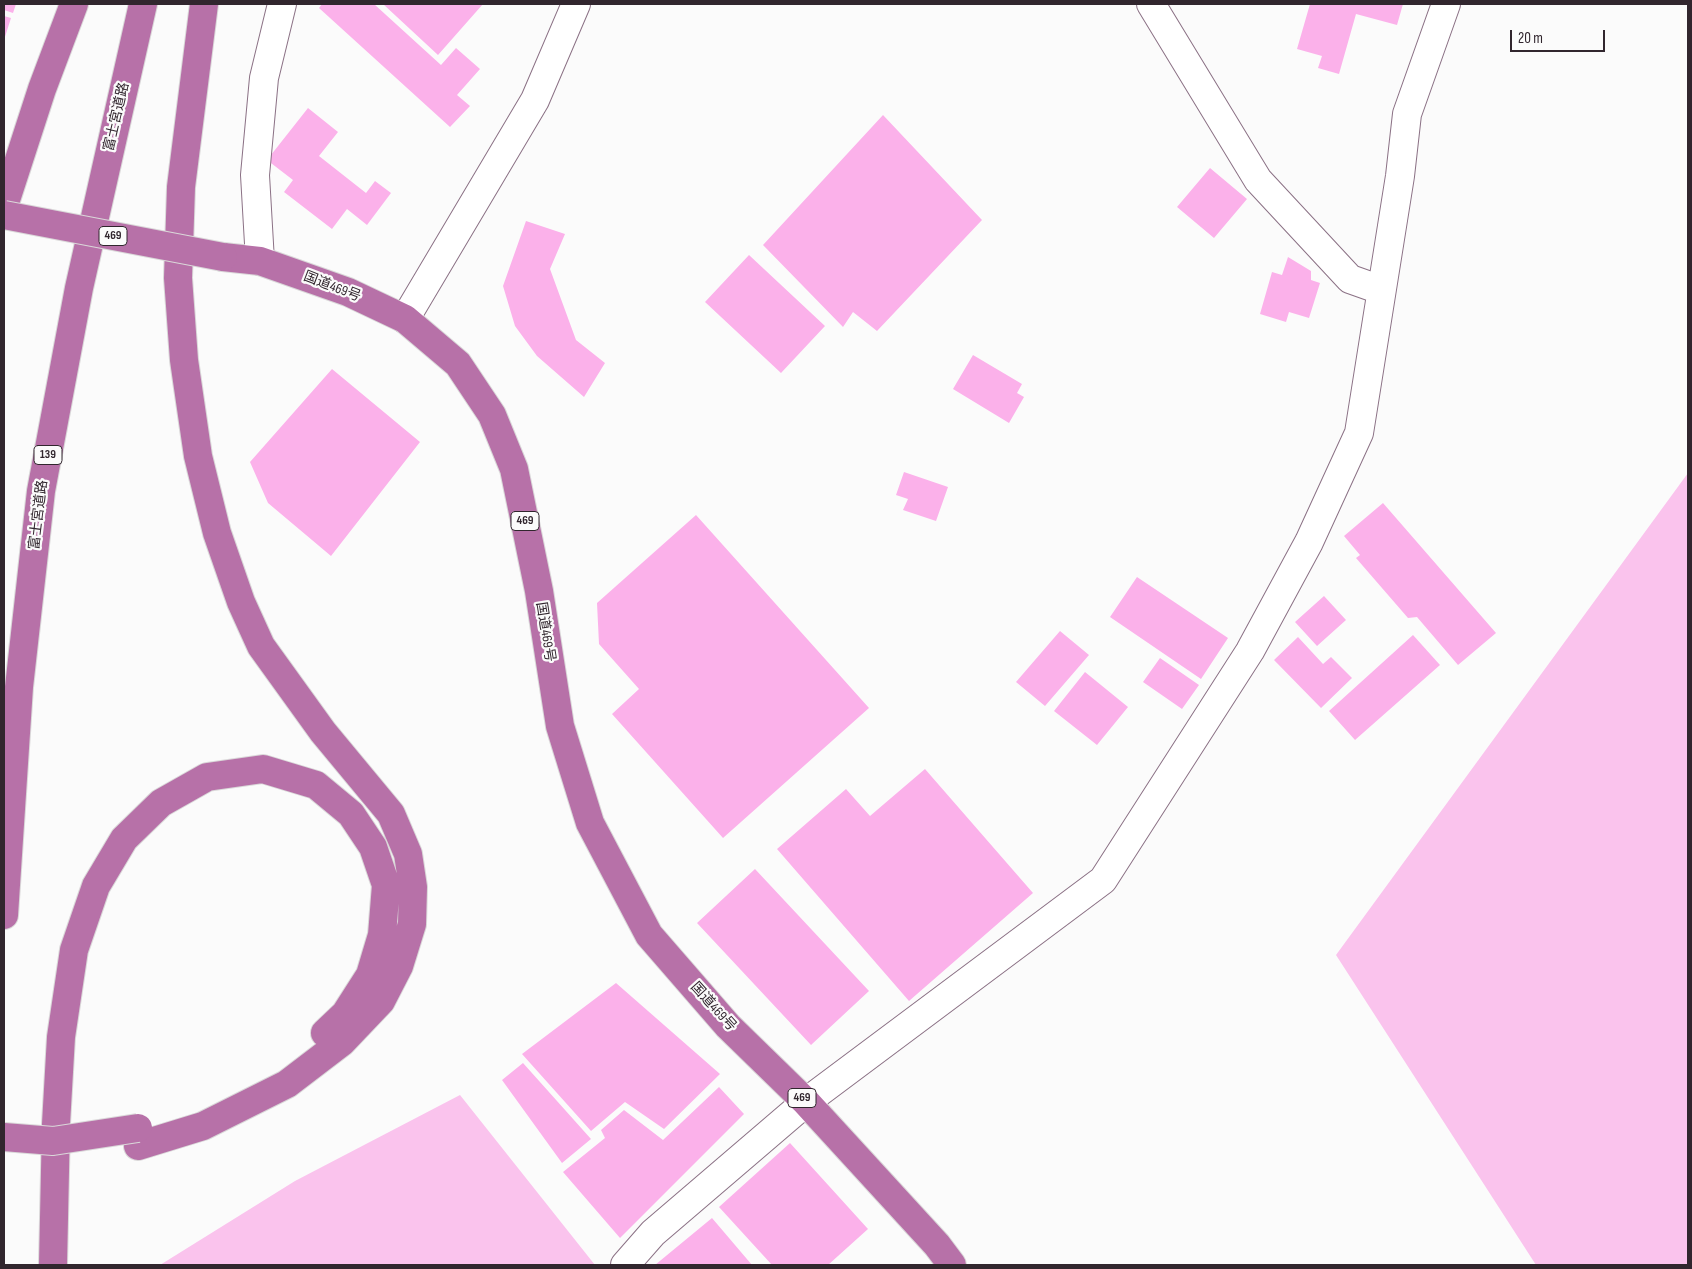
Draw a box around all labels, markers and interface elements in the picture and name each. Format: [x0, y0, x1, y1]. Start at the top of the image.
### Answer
scale bar [1512, 20, 1607, 52]
text: 20 m [1518, 29, 1543, 48]
street label: 富士宮道路 [101, 81, 133, 153]
road number: 469 [99, 227, 127, 246]
street label: 国道469号 [301, 268, 363, 306]
road number: 139 [34, 446, 62, 464]
street label: 富士宮道路 [26, 479, 52, 551]
road number: 469 [511, 512, 539, 530]
street label: 国道469号 [532, 601, 558, 663]
street label: 国道469号 [687, 979, 739, 1035]
road number: 469 [788, 1088, 816, 1108]

